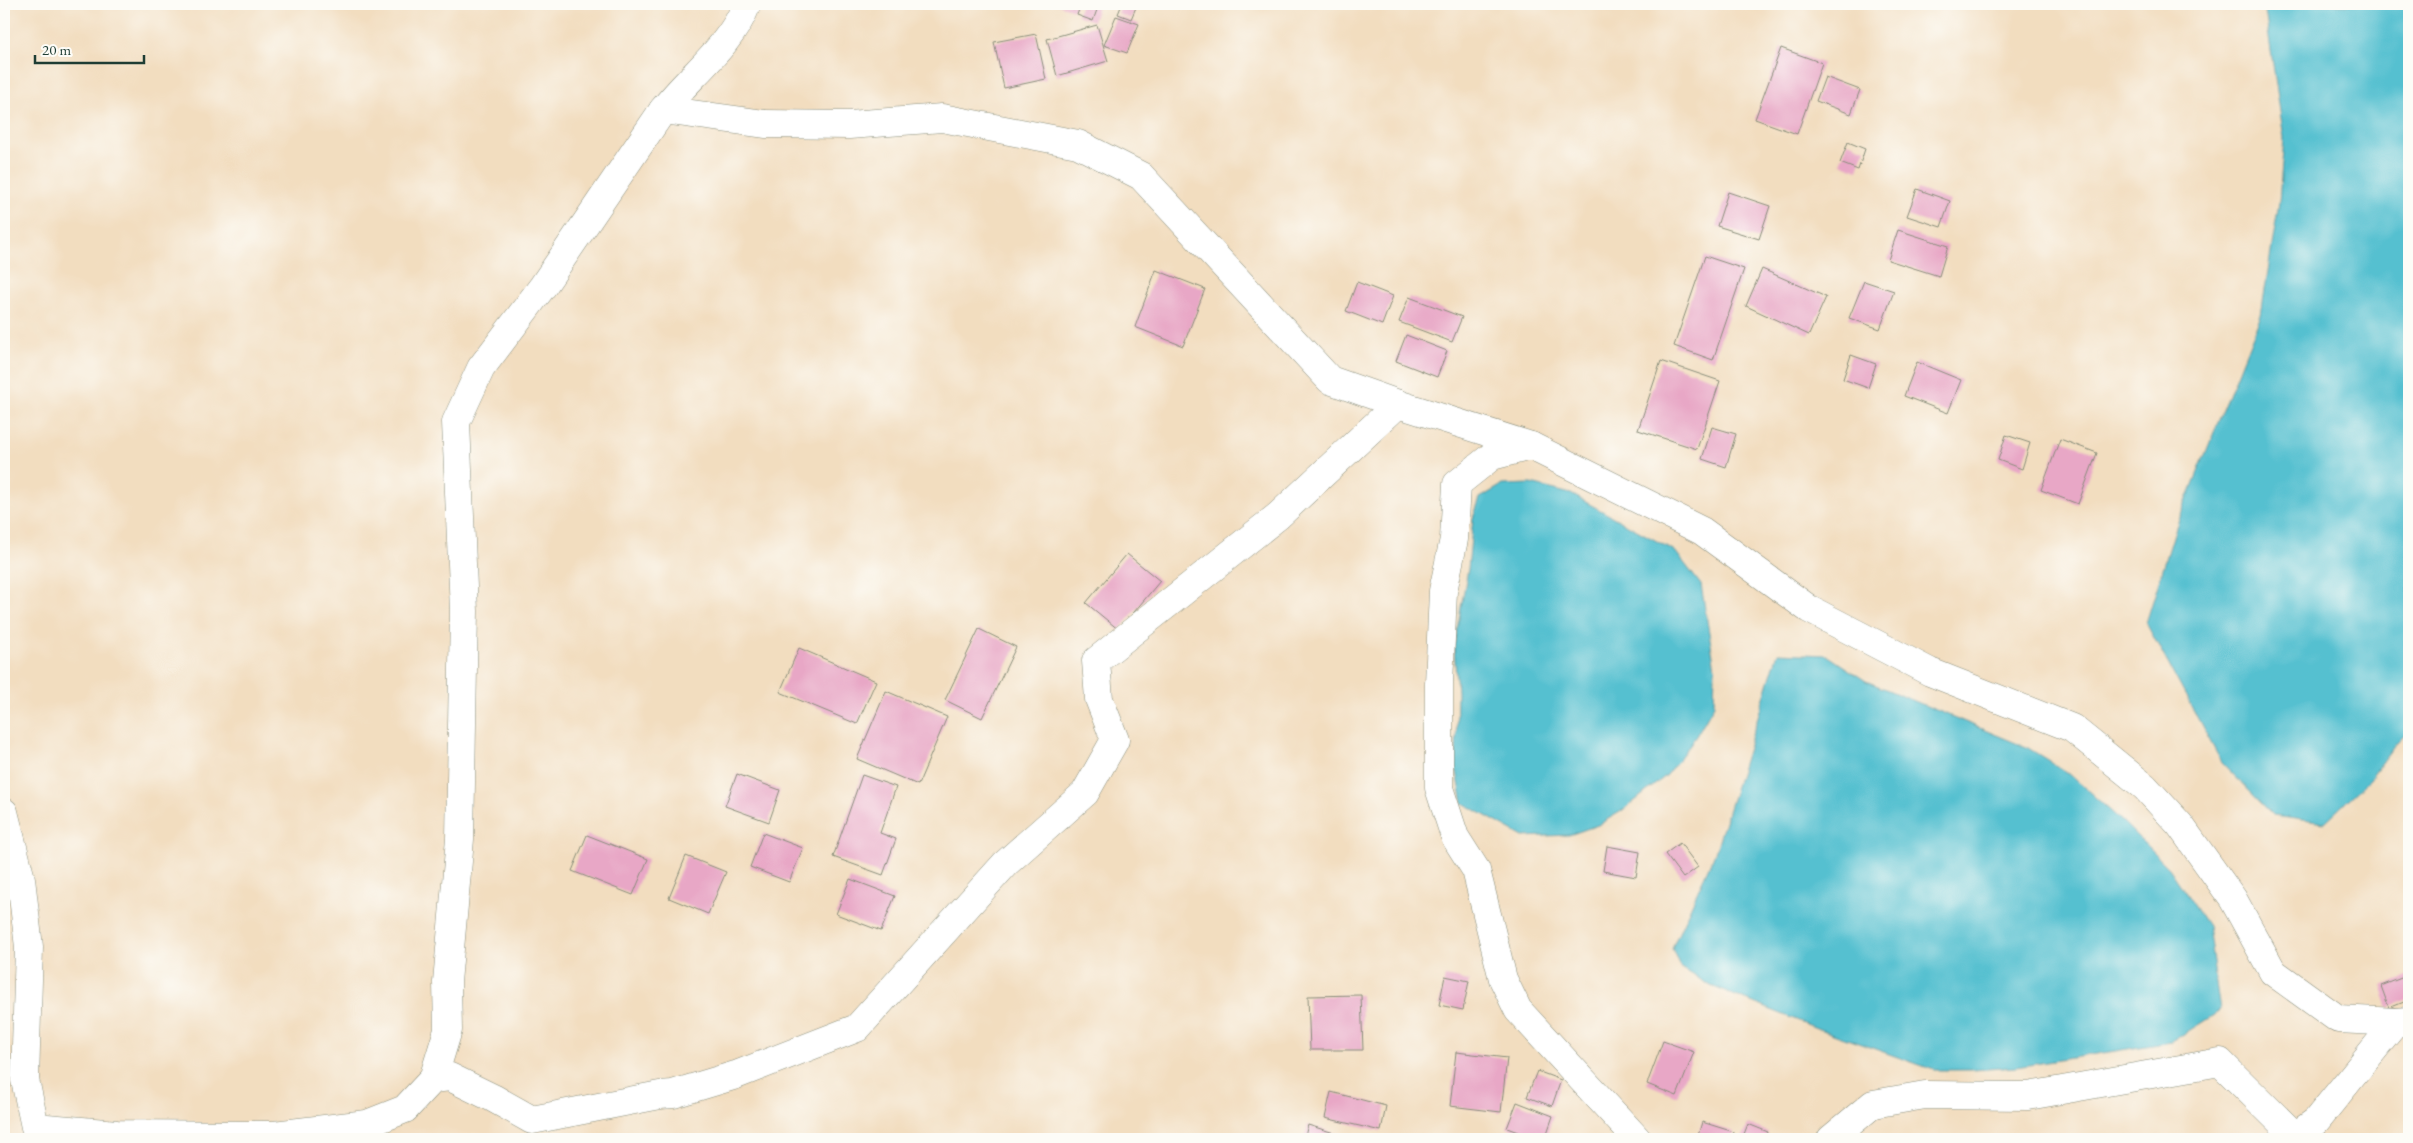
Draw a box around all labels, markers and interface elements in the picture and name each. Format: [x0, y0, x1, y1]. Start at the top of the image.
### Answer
scale bar [35, 32, 144, 64]
text: 20 m [42, 40, 71, 59]

